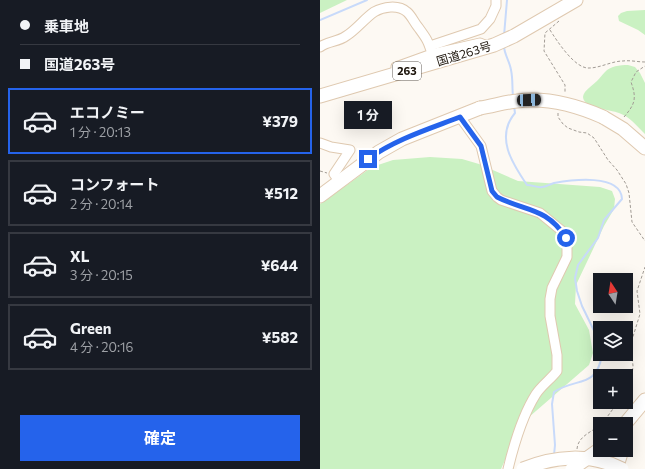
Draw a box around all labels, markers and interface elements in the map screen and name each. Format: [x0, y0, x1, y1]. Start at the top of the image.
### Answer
text: 乗車地 [44, 17, 89, 35]
street label: 国道263号 [435, 38, 493, 68]
text: 国道263号 [44, 55, 115, 73]
road number: 263 [393, 62, 421, 80]
car [517, 94, 541, 106]
callout: 1 分 [344, 101, 392, 129]
icon: car [22, 103, 58, 139]
text: エコノミー [70, 103, 145, 121]
text: 1 分 [357, 107, 379, 123]
text: ¥379 [262, 112, 298, 130]
text: 1 分 · 20:13 [70, 124, 131, 140]
route end [359, 150, 377, 168]
icon: car [22, 175, 58, 211]
text: コンフォート [70, 175, 160, 193]
text: ¥512 [264, 184, 298, 202]
text: 2 分 · 20:14 [70, 196, 133, 212]
route start [557, 229, 575, 247]
icon: car [22, 247, 58, 283]
text: XL [70, 247, 89, 265]
text: ¥644 [261, 256, 298, 274]
text: 3 分 · 20:15 [70, 267, 133, 283]
north arrow [593, 273, 633, 313]
map controls [593, 273, 633, 457]
icon: car [22, 319, 58, 355]
text: Green [70, 319, 111, 337]
button: layers [593, 321, 633, 361]
text: ¥582 [262, 328, 298, 346]
text: 4 分 · 20:16 [70, 339, 134, 355]
button: + [593, 369, 633, 409]
button: 確定 [20, 415, 300, 461]
button: − [593, 417, 633, 457]

